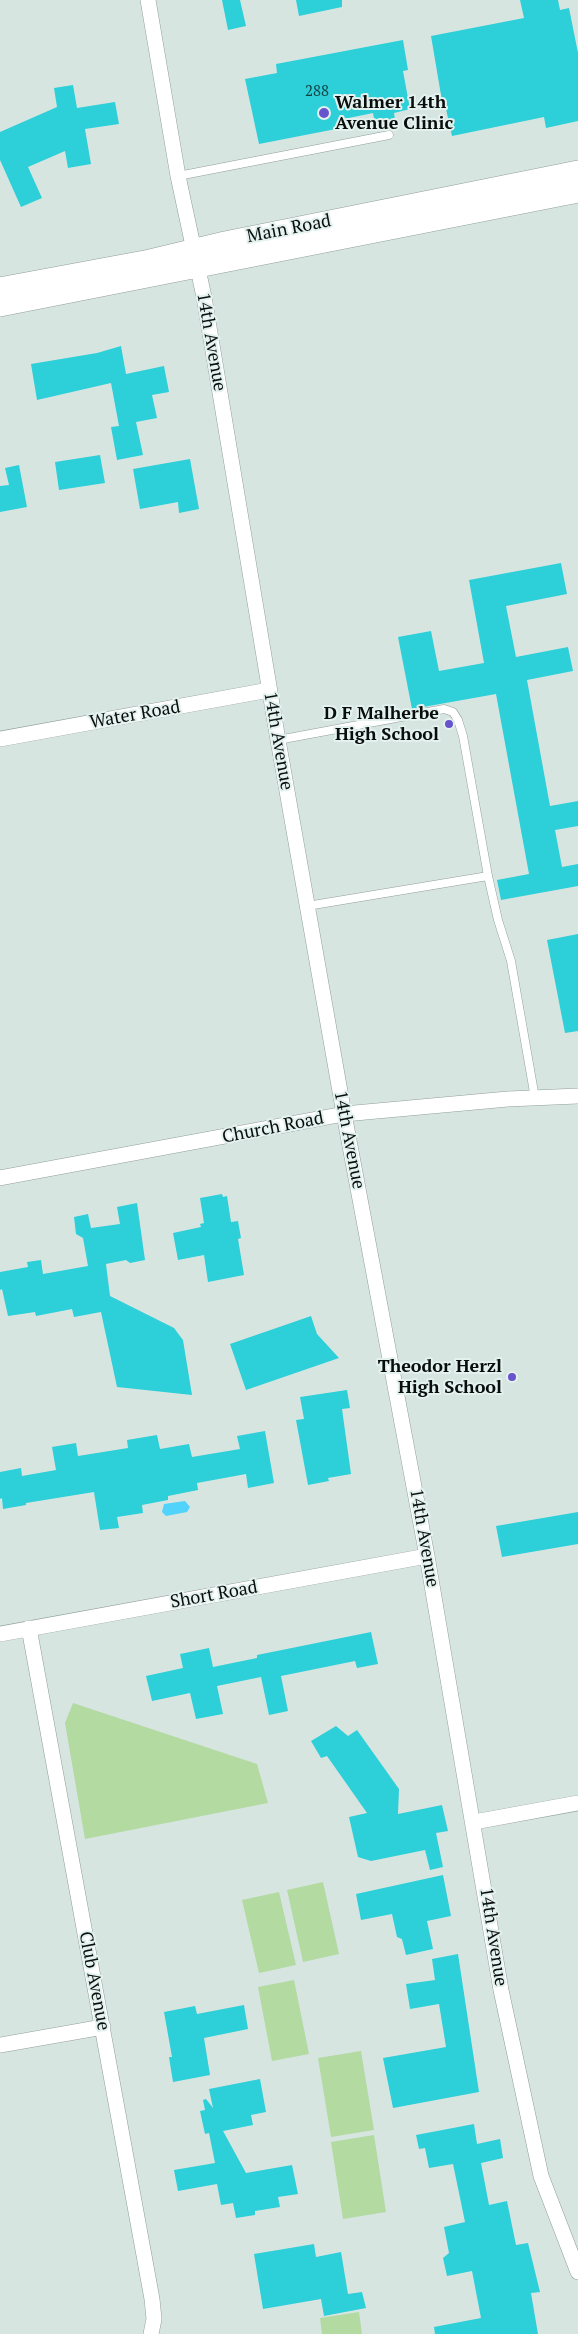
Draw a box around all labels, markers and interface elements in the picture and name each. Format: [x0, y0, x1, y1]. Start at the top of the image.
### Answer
house number: 288 [305, 83, 329, 101]
place label: Walmer 14th Avenue Clinic [335, 92, 453, 134]
marker: Walmer 14th Avenue Clinic [317, 106, 331, 120]
street label: Main Road [245, 210, 333, 248]
street label: 14th Avenue [192, 291, 230, 393]
street label: 14th Avenue [259, 690, 297, 792]
street label: Water Road [88, 696, 182, 734]
place label: D F Malherbe High School [324, 703, 439, 746]
marker: D F Malherbe High School [443, 718, 455, 730]
street label: 14th Avenue [329, 1089, 369, 1191]
street label: Church Road [220, 1108, 326, 1148]
place label: Theodor Herzl High School [378, 1356, 502, 1398]
marker: Theodor Herzl High School [506, 1371, 518, 1383]
street label: 14th Avenue [405, 1487, 443, 1589]
street label: Short Road [169, 1577, 259, 1613]
street label: 14th Avenue [475, 1886, 511, 1988]
street label: Club Avenue [74, 1930, 114, 2032]

